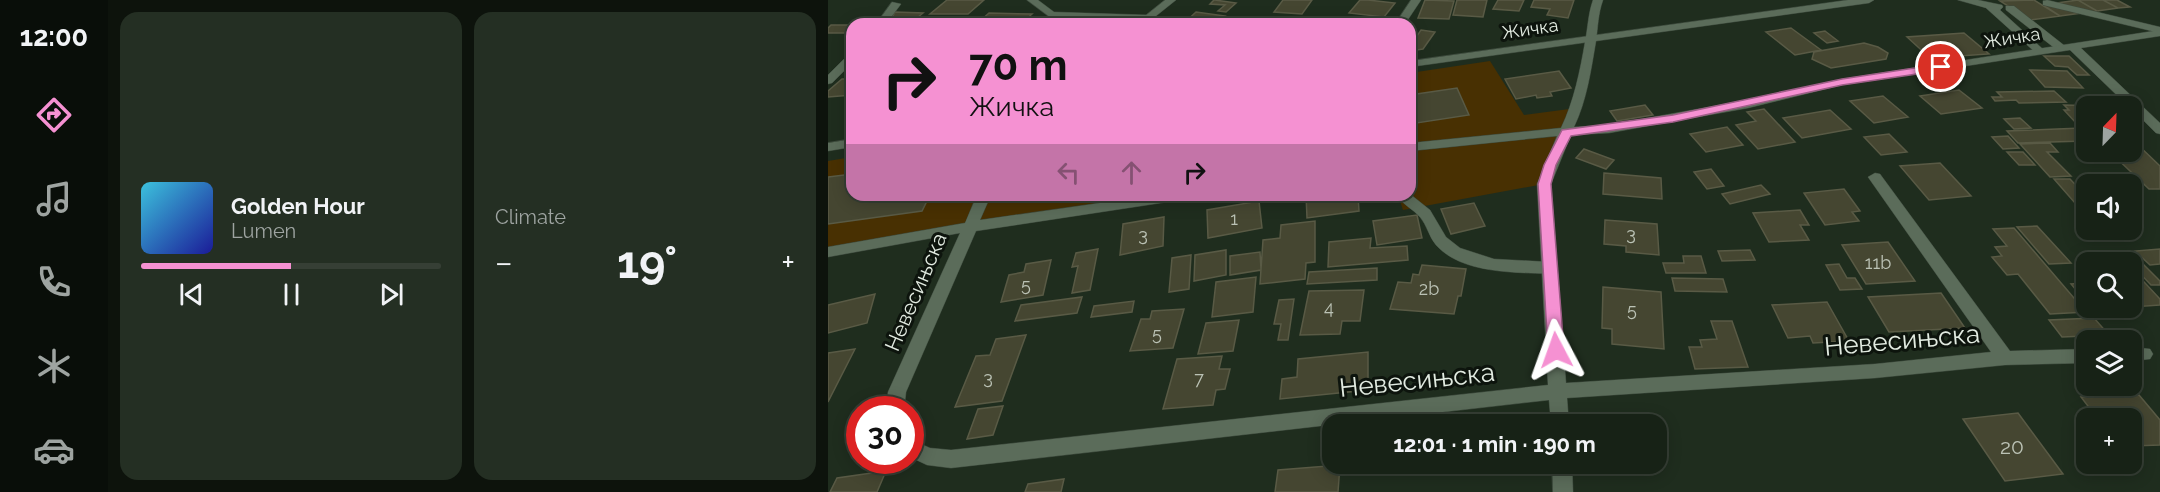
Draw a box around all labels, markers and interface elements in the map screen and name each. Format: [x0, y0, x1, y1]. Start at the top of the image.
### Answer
street label: Жичка [1500, 14, 1560, 43]
text: 12:00 [20, 21, 88, 52]
street label: Жичка [1982, 23, 2042, 52]
text: 70 m [969, 41, 1068, 90]
pin [1915, 41, 1966, 92]
icon: right [870, 42, 948, 120]
icon: arrive [1924, 50, 1957, 83]
text: Жичка [969, 91, 1054, 122]
icon: directions [33, 94, 75, 136]
north arrow [2076, 96, 2142, 162]
map controls [2076, 96, 2142, 474]
icon: left [1052, 156, 1085, 189]
icon: ahead [1115, 156, 1148, 189]
icon: right [1178, 156, 1211, 189]
button: sound [2076, 174, 2142, 240]
icon: music [33, 178, 75, 220]
text: Golden Hour [231, 193, 365, 219]
text: Climate [495, 205, 566, 229]
house number: 1 [1230, 208, 1238, 229]
text: Lumen [231, 219, 296, 243]
house number: 3 [1626, 223, 1636, 244]
house number: 3 [1138, 224, 1148, 245]
street label: Невесињска [879, 229, 952, 355]
text: 19° [617, 236, 677, 289]
text: − [495, 243, 513, 282]
text: + [781, 243, 795, 282]
house number: 11b [1865, 252, 1891, 273]
button: search [2076, 252, 2142, 318]
icon: phone [33, 261, 75, 303]
house number: 5 [1021, 274, 1031, 295]
icon: previous [175, 278, 208, 311]
icon: pause [275, 278, 308, 311]
icon: next [375, 278, 408, 311]
house number: 2b [1419, 278, 1439, 299]
house number: 4 [1324, 297, 1334, 318]
house number: 5 [1627, 299, 1637, 320]
position arrow [1524, 318, 1588, 382]
street label: Невесињска [1823, 318, 1981, 362]
house number: 5 [1152, 323, 1162, 344]
button: layers [2076, 330, 2142, 396]
icon: climate [33, 345, 75, 387]
street label: Невесињска [1338, 357, 1496, 403]
house number: 3 [983, 367, 993, 388]
house number: 7 [1194, 368, 1204, 389]
speed limit sign: 30 [846, 396, 924, 474]
button: + [2076, 408, 2142, 474]
icon: car [33, 429, 75, 471]
text: 12:01 · 1 min · 190 m [1393, 431, 1596, 457]
house number: 20 [2000, 434, 2024, 459]

